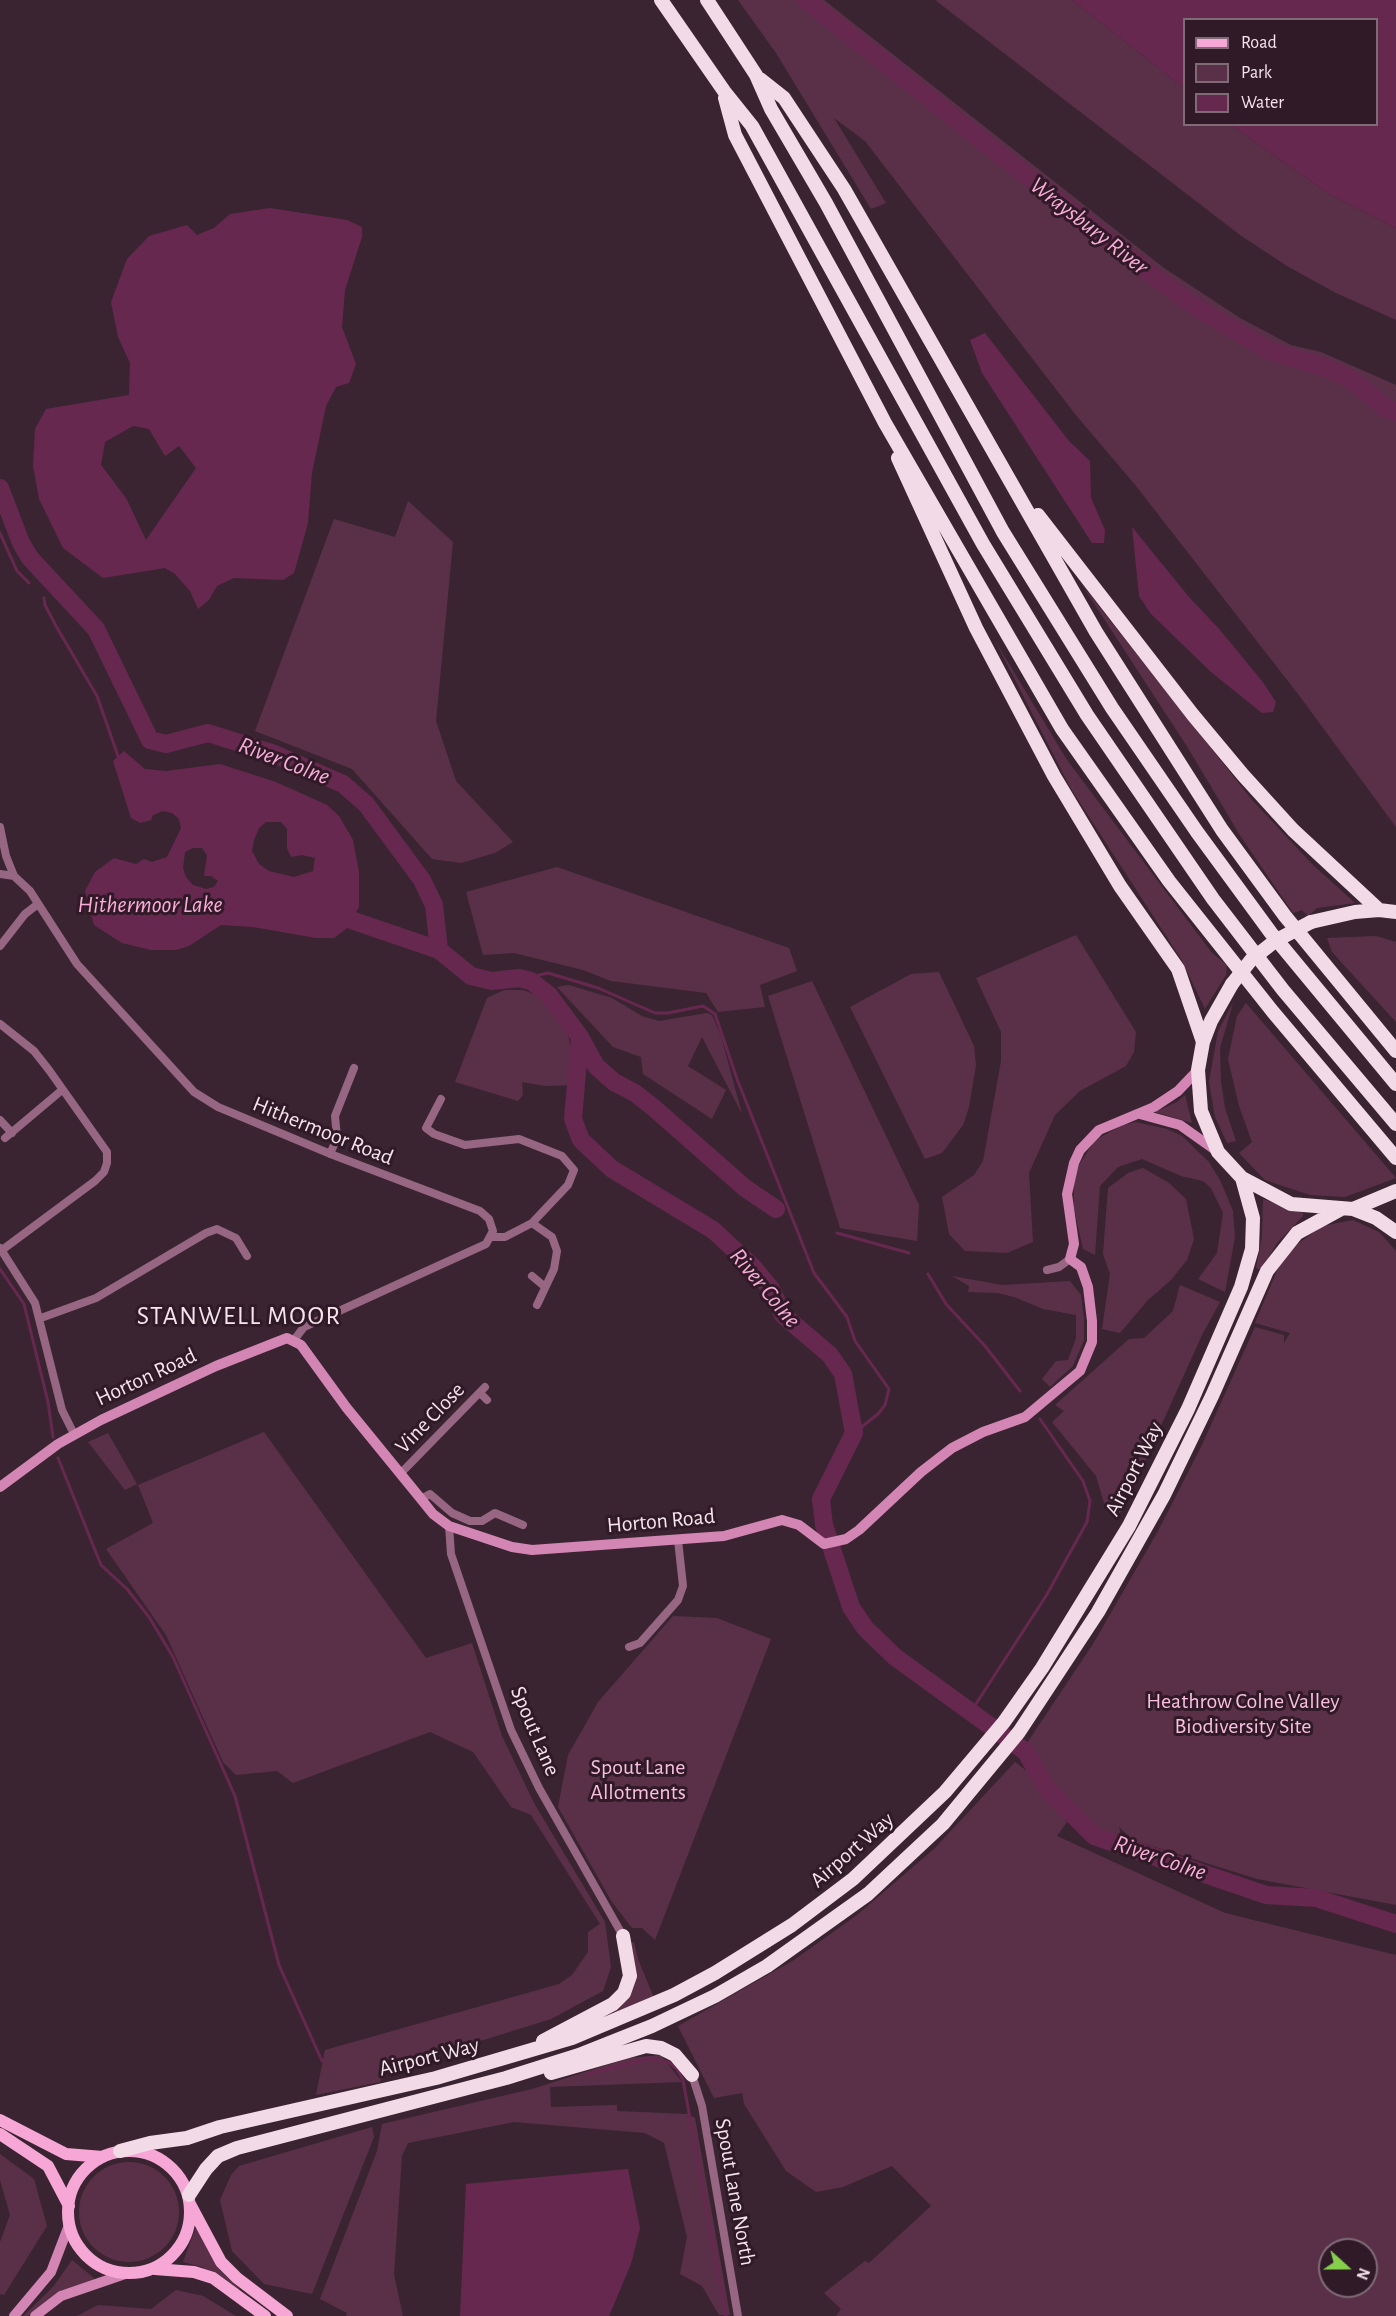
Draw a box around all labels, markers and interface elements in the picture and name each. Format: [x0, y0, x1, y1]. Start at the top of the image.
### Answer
legend [1183, 18, 1378, 126]
text: Road [1241, 34, 1277, 52]
text: Park [1241, 64, 1272, 82]
text: Water [1241, 94, 1284, 112]
water label: Wraysbury River [1024, 171, 1154, 281]
water label: River Colne [234, 730, 334, 792]
water label: Hithermoor Lake [77, 891, 223, 919]
street label: Hithermoor Road [249, 1091, 397, 1171]
water label: River Colne [723, 1242, 807, 1334]
district label: STANWELL MOOR [137, 1300, 341, 1332]
street label: Horton Road [91, 1342, 201, 1412]
street label: Vine Close [390, 1377, 470, 1459]
street label: Airport Way [1099, 1417, 1169, 1521]
street label: Horton Road [606, 1503, 716, 1539]
street label: Spout Lane [504, 1682, 566, 1780]
park label: Heathrow Colne Valley Biodiversity Site [1146, 1688, 1340, 1740]
park label: Spout Lane Allotments [590, 1754, 686, 1806]
street label: Airport Way [805, 1806, 899, 1894]
water label: River Colne [1110, 1829, 1210, 1887]
street label: Airport Way [376, 2032, 482, 2082]
street label: Spout Lane North [709, 2116, 761, 2268]
north arrow [1318, 2238, 1378, 2298]
text: N [1353, 2266, 1372, 2282]

